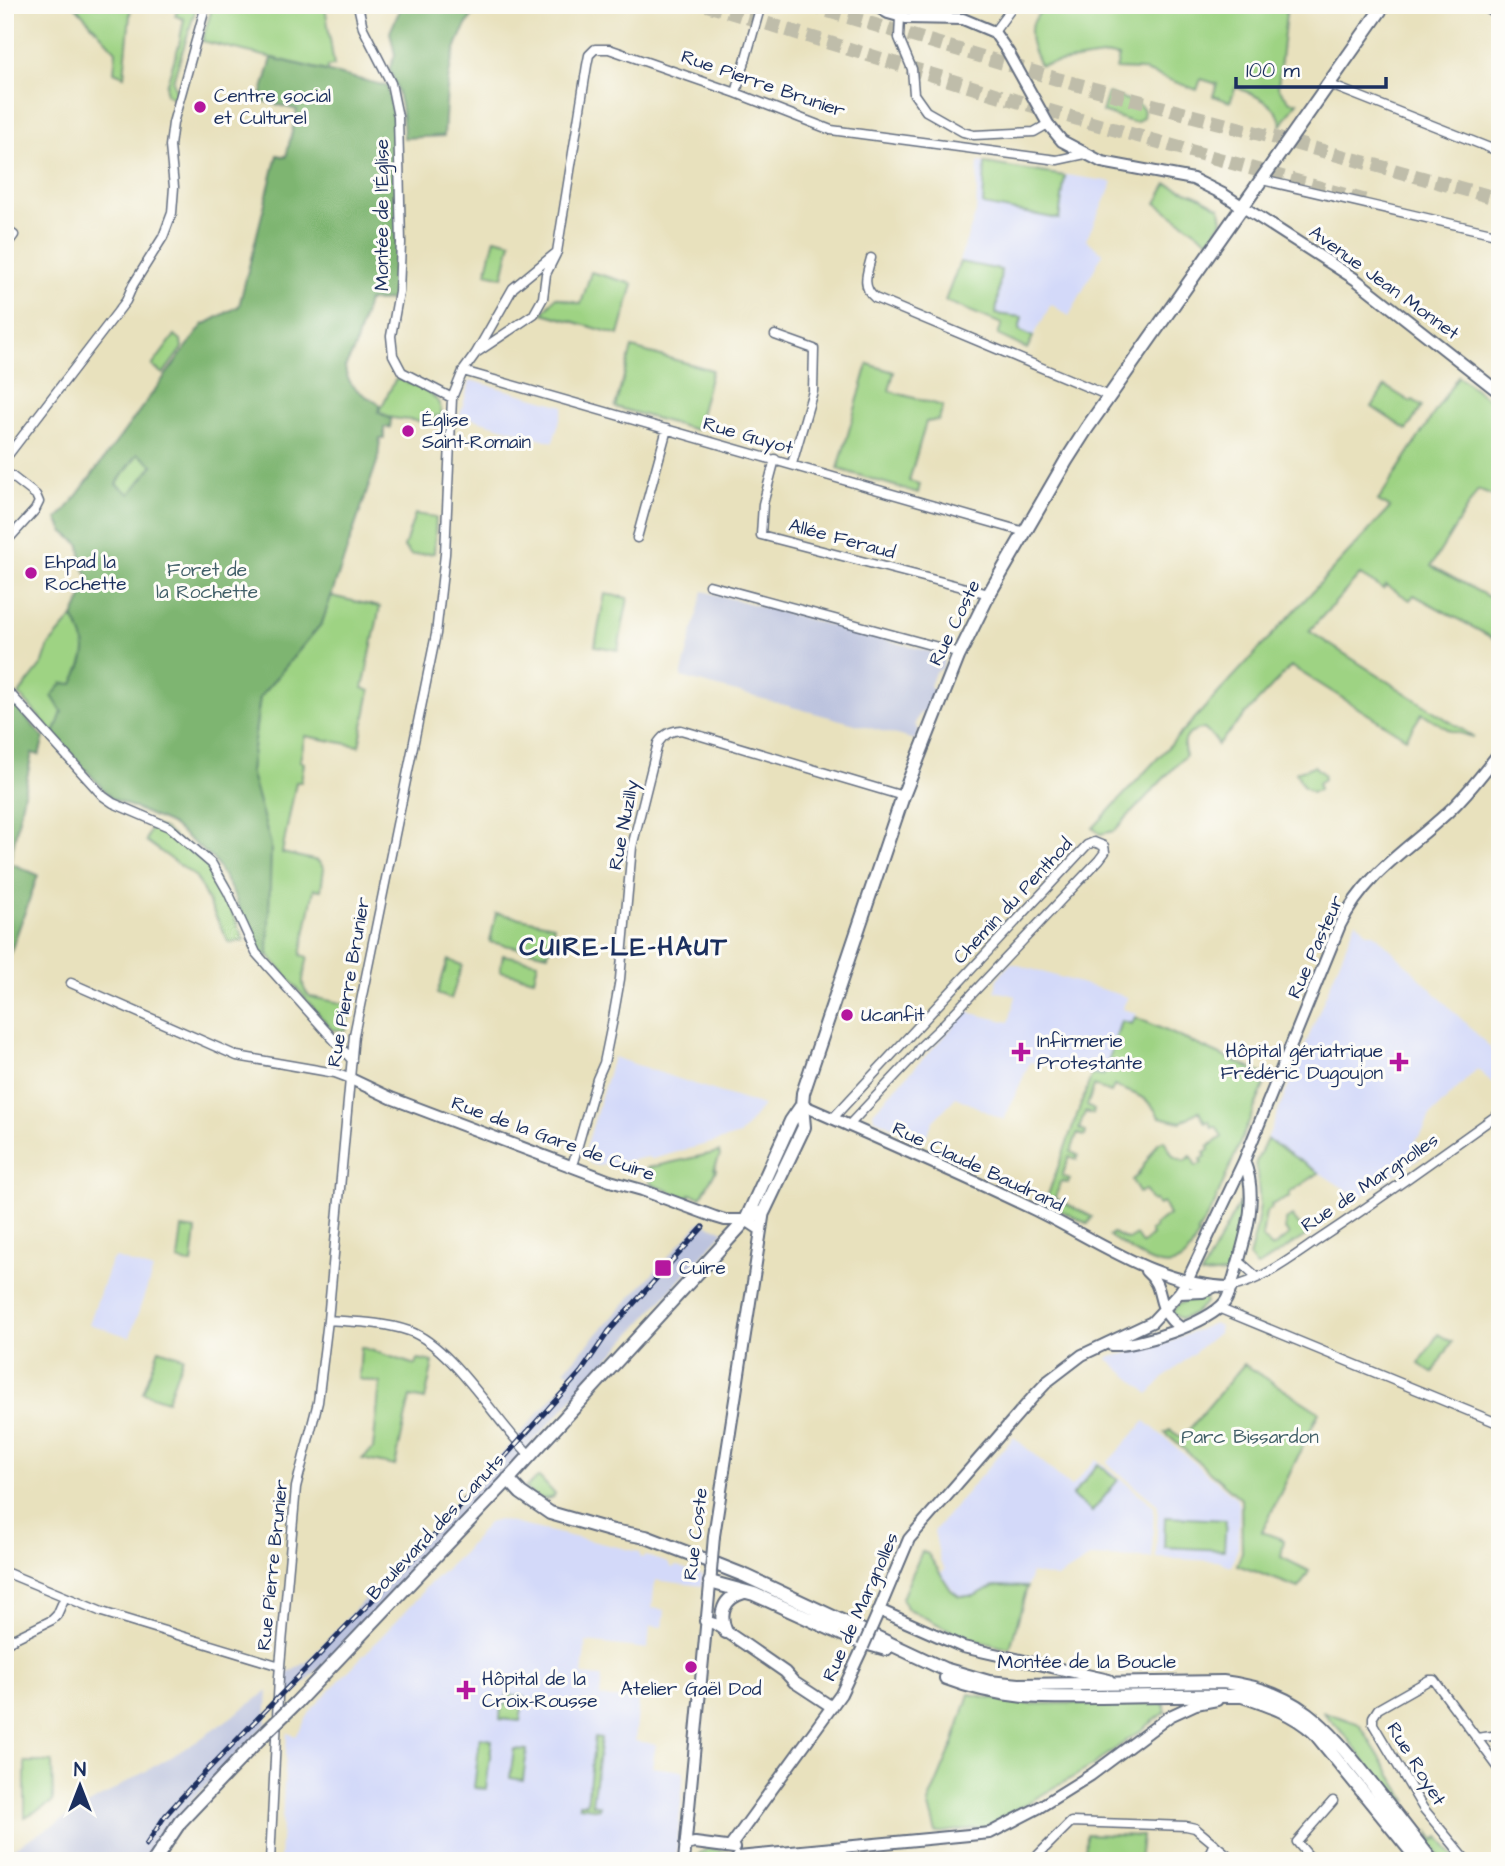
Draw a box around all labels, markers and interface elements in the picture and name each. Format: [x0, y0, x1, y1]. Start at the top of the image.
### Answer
street label: Rue Pierre Brunier [677, 43, 849, 125]
scale bar [1236, 46, 1386, 90]
text: 100 m [1246, 56, 1301, 85]
place label: Centre social et Culturel [214, 83, 331, 132]
marker: Centre social et Culturel [192, 99, 208, 115]
street label: Montée de l'Église [369, 139, 397, 291]
street label: Avenue Jean Monnet [1303, 219, 1465, 347]
place label: Église Saint-Romain [422, 407, 531, 456]
street label: Rue Guyot [699, 410, 797, 463]
marker: Église Saint-Romain [400, 423, 416, 439]
street label: Allée Feraud [786, 512, 899, 566]
place label: Ehpad la Rochette [45, 549, 127, 598]
park label: Foret de la Rochette [156, 557, 258, 606]
marker: Ehpad la Rochette [23, 565, 39, 581]
street label: Rue Coste [923, 575, 987, 671]
street label: Rue Nuzilly [602, 777, 647, 873]
street label: Chemin du Penthod [947, 832, 1079, 970]
street label: Rue Pasteur [1281, 891, 1351, 1003]
street label: Rue Pierre Brunier [321, 894, 377, 1069]
district label: CUIRE-LE-HAUT [519, 929, 729, 965]
place label: Ucanfit [861, 1002, 925, 1029]
marker: Ucanfit [839, 1007, 855, 1023]
place label: Infirmerie Protestante [1037, 1028, 1143, 1077]
place label: Hôpital gériatrique Frédéric Dugoujon [1220, 1038, 1383, 1088]
marker: Infirmerie Protestante [1011, 1042, 1031, 1062]
marker: Hôpital gériatrique Frédéric Dugoujon [1389, 1052, 1409, 1072]
street label: Rue de la Gare de Cuire [448, 1090, 658, 1188]
street label: Rue Claude Baudrand [888, 1115, 1068, 1219]
street label: Rue de Margnolles [1296, 1127, 1445, 1240]
place label: Cuire [679, 1255, 726, 1282]
marker: Cuire [653, 1258, 673, 1278]
park label: Parc Bissardon [1181, 1424, 1319, 1451]
street label: Boulevard des Canuts [361, 1448, 511, 1606]
street label: Rue Pierre Brunier [251, 1478, 295, 1652]
street label: Rue Coste [677, 1486, 715, 1582]
street label: Rue de Margnolles [816, 1528, 907, 1686]
street label: Montée de la Boucle [998, 1649, 1176, 1676]
marker: Atelier Gaël Dod [683, 1659, 699, 1675]
place label: Hôpital de la Croix-Rousse [482, 1666, 598, 1715]
place label: Atelier Gaël Dod [621, 1676, 762, 1703]
marker: Hôpital de la Croix-Rousse [456, 1680, 476, 1700]
street label: Rue Royet [1379, 1717, 1452, 1812]
north arrow [46, 1750, 116, 1820]
text: N [74, 1757, 86, 1784]

